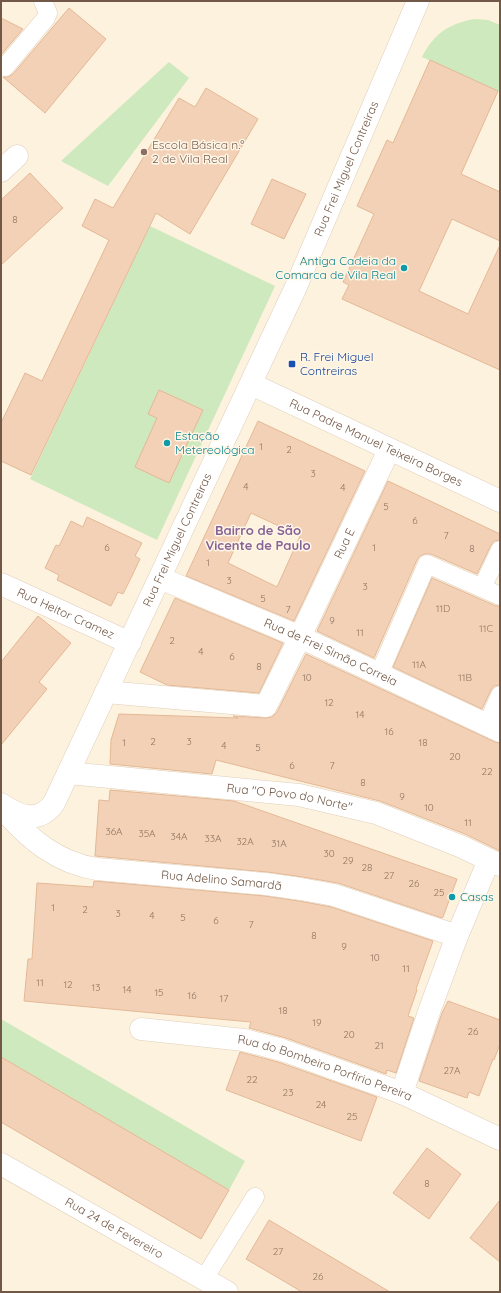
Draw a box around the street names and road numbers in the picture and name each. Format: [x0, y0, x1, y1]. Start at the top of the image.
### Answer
street label: Rua Frei Miguel Contreiras [310, 98, 382, 239]
street label: Rua Padre Manuel Teixeira Borges [287, 395, 465, 490]
street label: Rua Frei Miguel Contreiras [139, 470, 215, 609]
street label: Rua E [330, 525, 358, 561]
street label: Rua Heitor Cramez [15, 584, 117, 642]
street label: Rua de Frei Simão Correia [262, 615, 400, 689]
street label: Rua "O Povo do Norte" [226, 780, 354, 814]
street label: Rua Adelino Samardã [161, 867, 283, 893]
street label: Rua do Bombeiro Porfírio Pereira [237, 1031, 415, 1104]
street label: Rua 24 de Fevereiro [63, 1194, 166, 1261]

